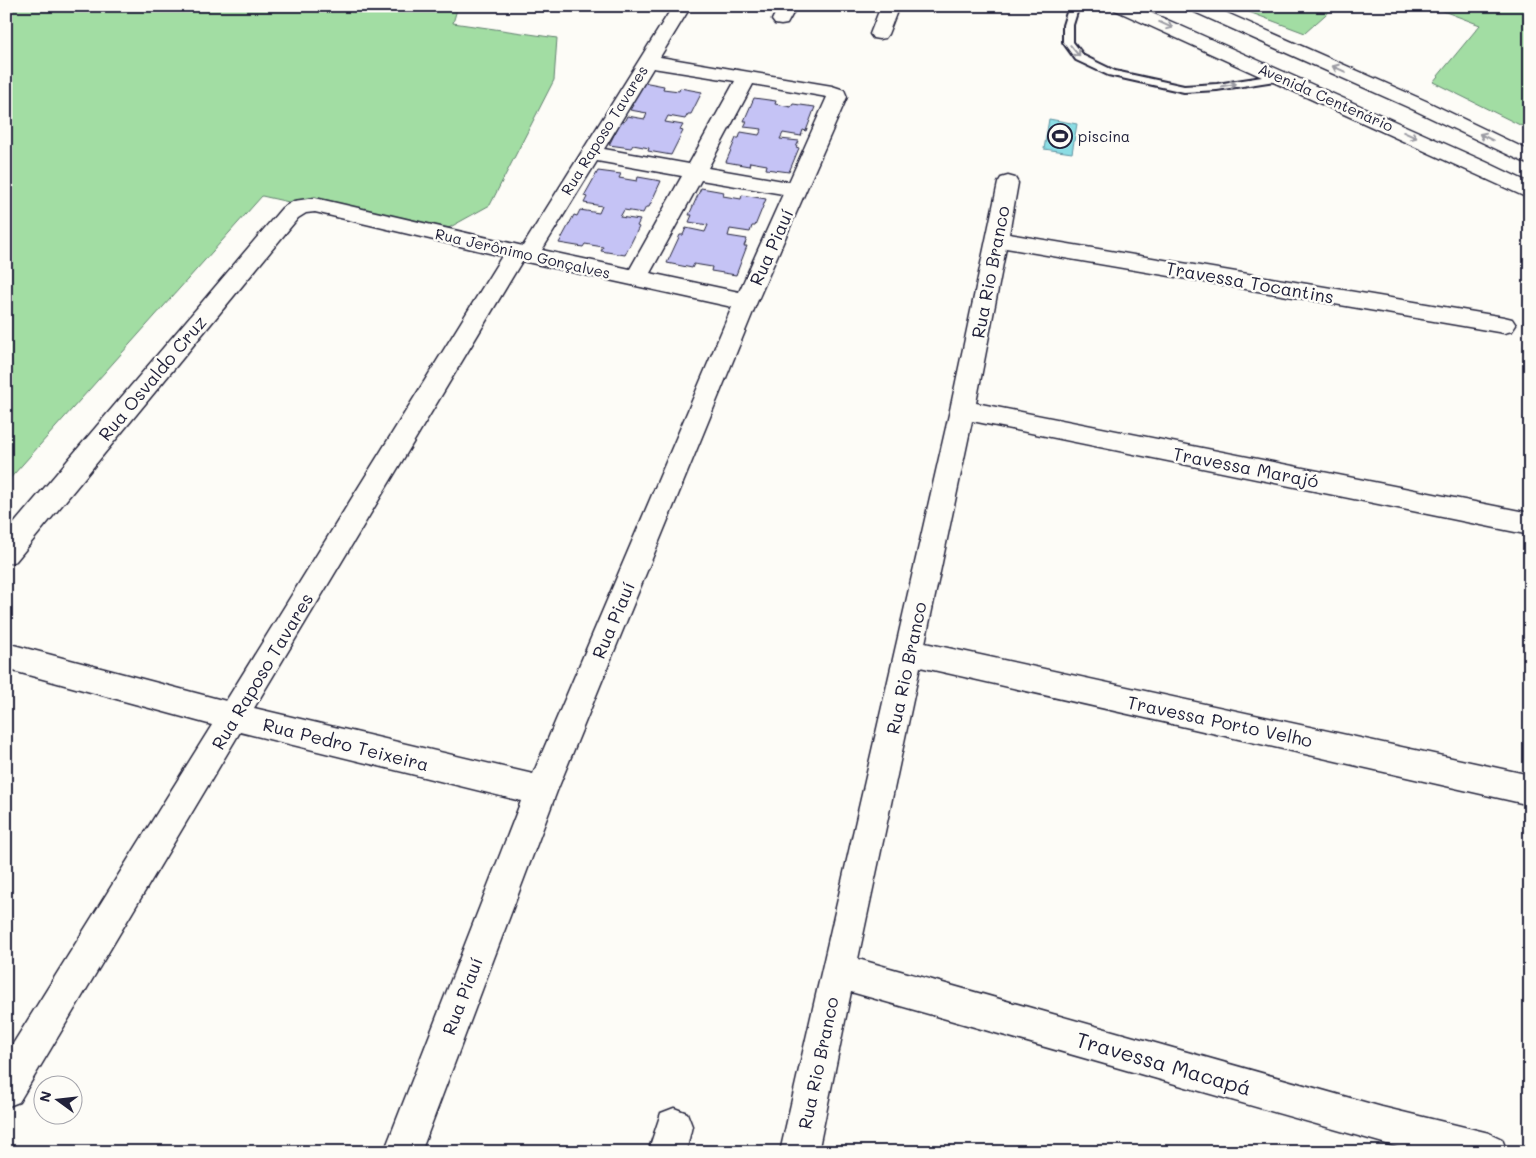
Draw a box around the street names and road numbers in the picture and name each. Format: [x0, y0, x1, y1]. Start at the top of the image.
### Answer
street label: Avenida Centenário [1255, 58, 1397, 136]
street label: Rua Raposo Tavares [556, 61, 652, 199]
street label: Rua Rio Branco [965, 203, 1015, 340]
street label: Rua Piauí [743, 205, 799, 289]
street label: Rua Jerônimo Gonçalves [433, 223, 613, 283]
street label: Travessa Tocantins [1164, 255, 1336, 309]
street label: Rua Osvaldo Cruz [93, 310, 211, 446]
street label: Travessa Marajó [1171, 441, 1321, 493]
street label: Rua Piauí [586, 578, 640, 662]
street label: Rua Raposo Tavares [206, 588, 318, 754]
street label: Rua Rio Branco [880, 599, 932, 736]
street label: Travessa Porto Velho [1125, 690, 1315, 752]
street label: Rua Pedro Teixeira [261, 712, 431, 776]
street label: Rua Piauí [436, 954, 488, 1038]
street label: Rua Rio Branco [792, 994, 844, 1131]
street label: Travessa Macapá [1073, 1025, 1255, 1101]

